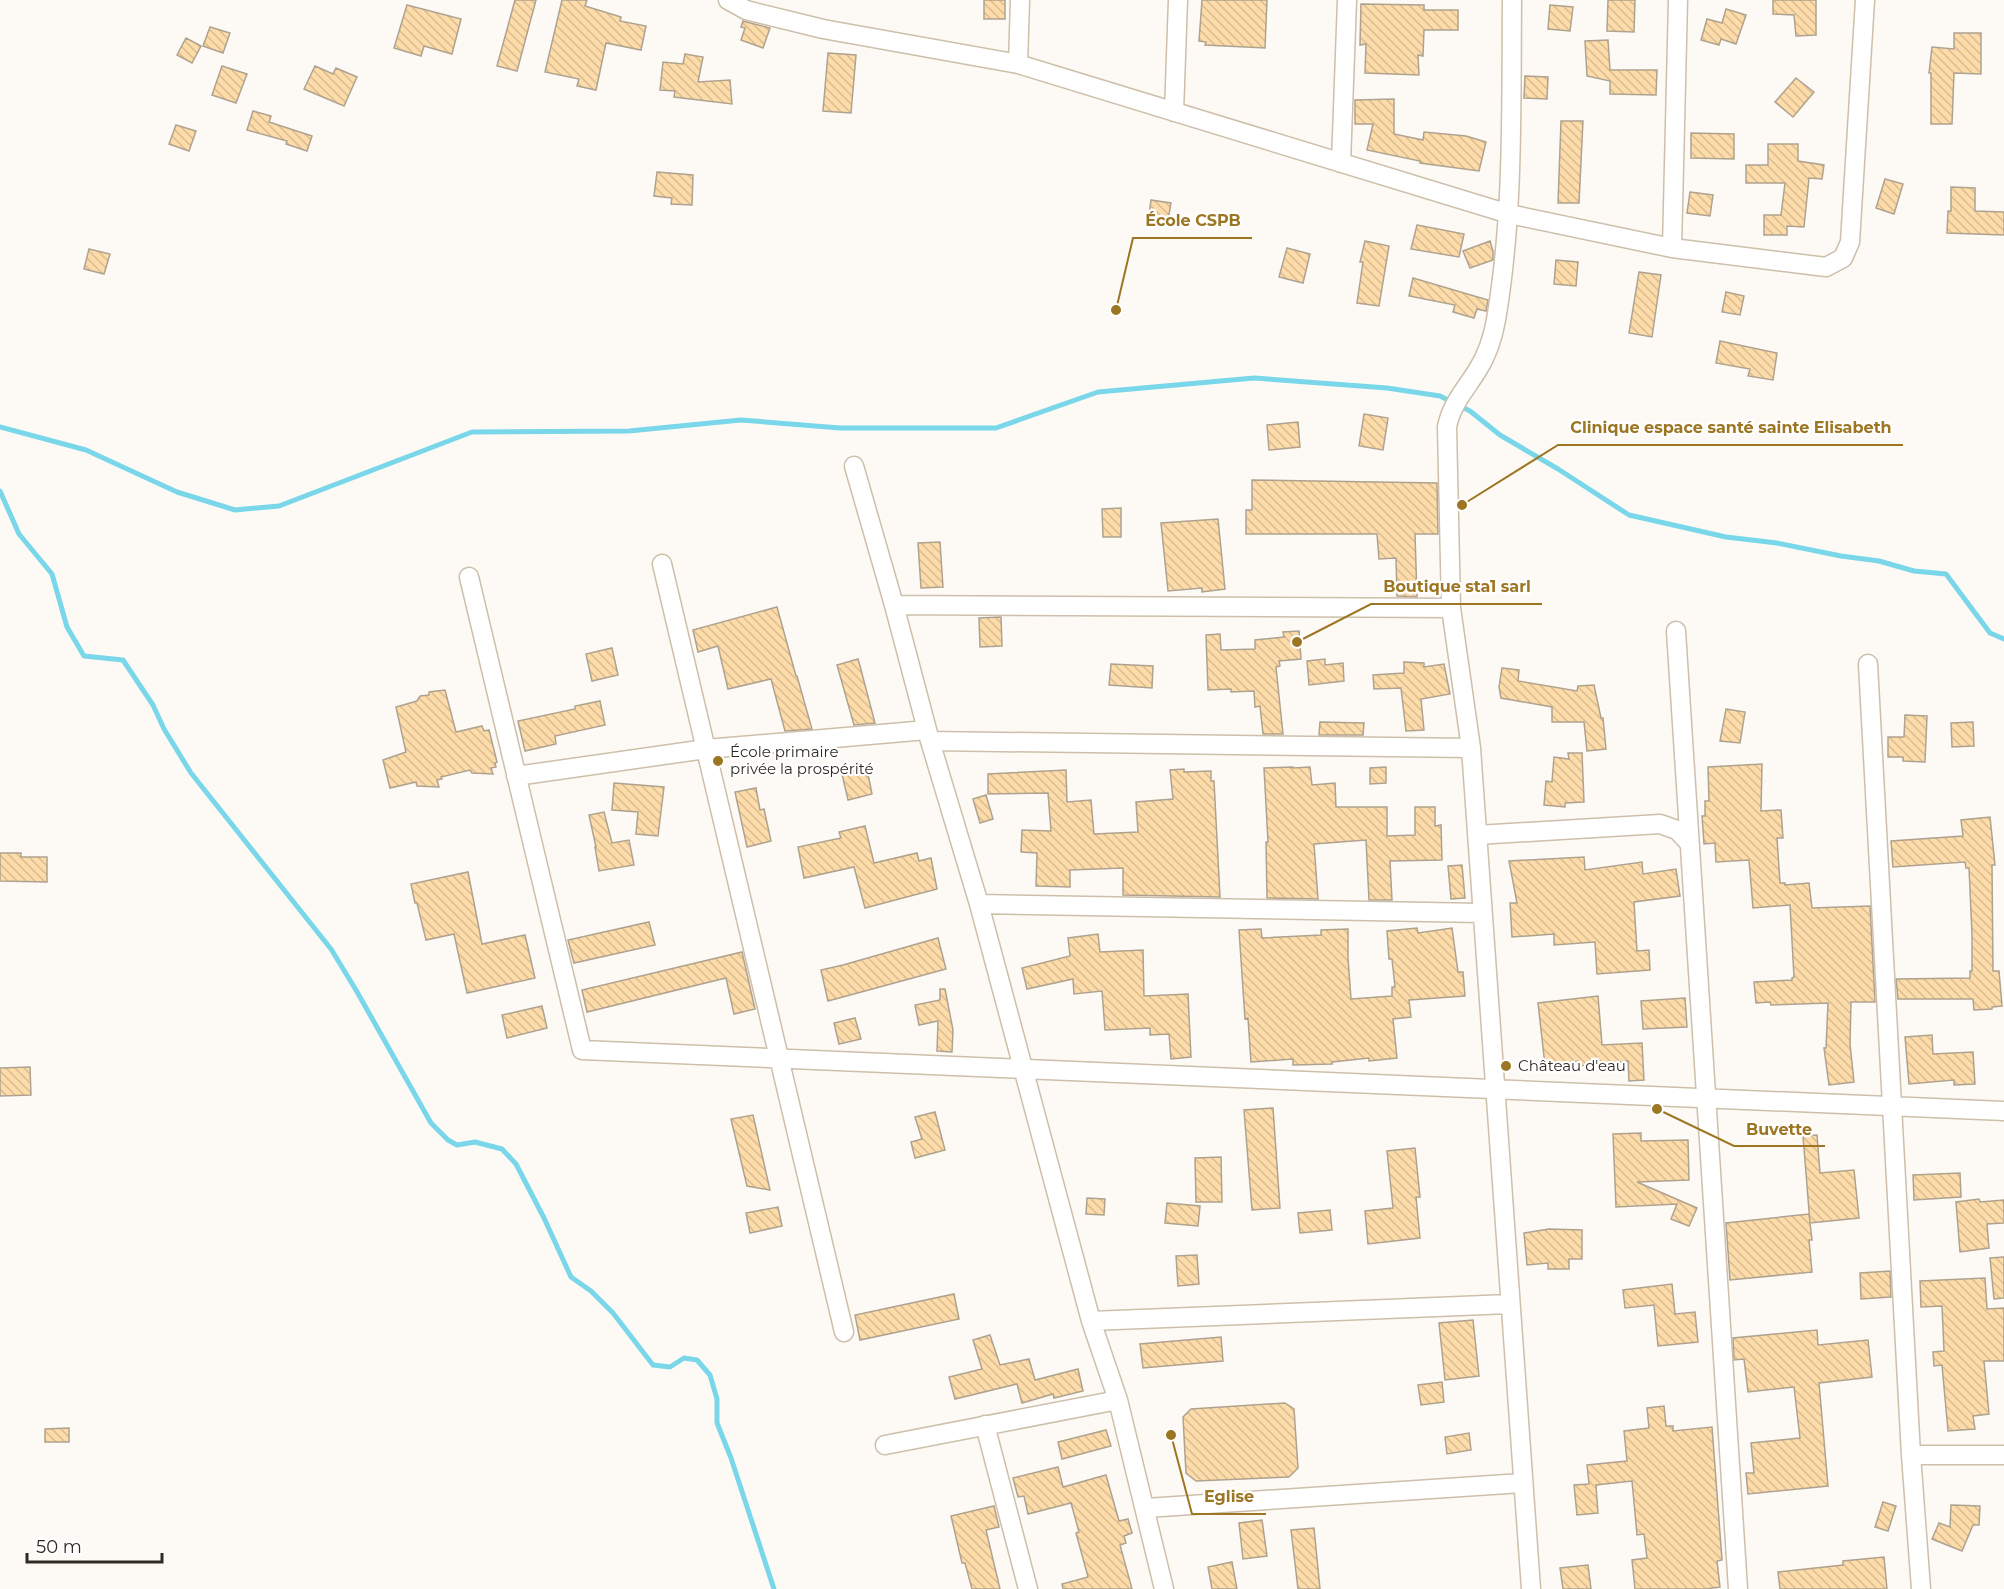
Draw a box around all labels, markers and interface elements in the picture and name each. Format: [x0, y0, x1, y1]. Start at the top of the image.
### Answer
callout: École CSPB [1133, 204, 1252, 238]
text: École CSPB [1145, 211, 1241, 230]
callout: Clinique espace santé sainte Elisabeth [1558, 411, 1903, 445]
text: Clinique espace santé sainte Elisabeth [1570, 418, 1892, 437]
callout: Boutique sta1 sarl [1371, 570, 1542, 604]
text: Boutique sta1 sarl [1383, 577, 1531, 596]
place label: École primaire privée la prospérité [730, 742, 874, 778]
marker: École primaire privée la prospérité [711, 754, 725, 768]
place label: Château d'eau [1518, 1056, 1626, 1075]
marker: Château d'eau [1499, 1059, 1513, 1073]
callout: Buvette [1734, 1112, 1825, 1146]
text: Buvette [1746, 1120, 1812, 1139]
callout: Eglise [1192, 1480, 1266, 1514]
text: Eglise [1204, 1487, 1254, 1506]
scale bar [27, 1526, 162, 1564]
text: 50 m [36, 1536, 82, 1558]

